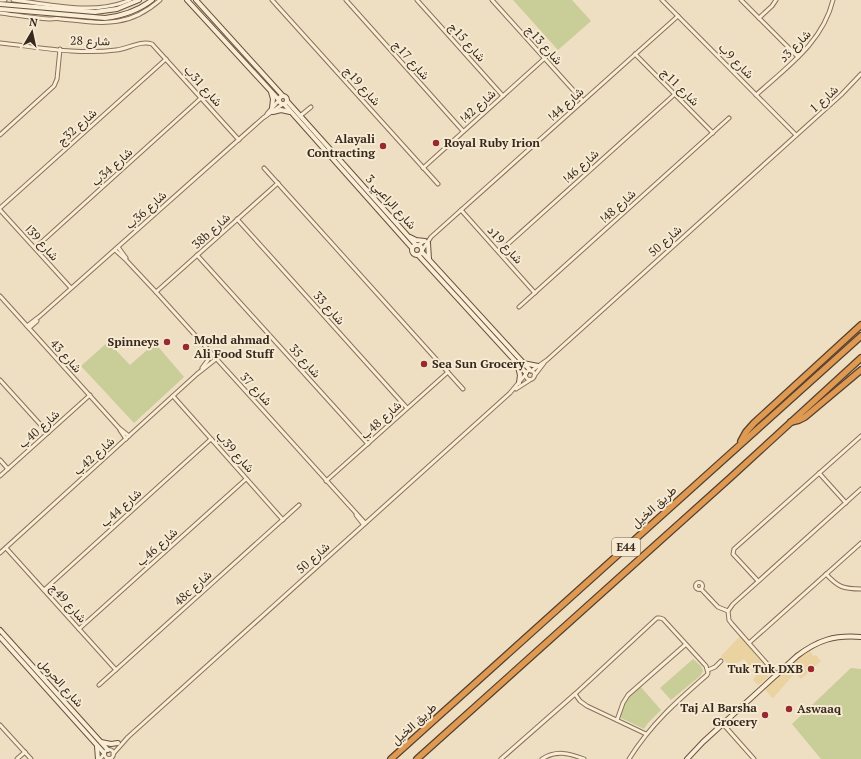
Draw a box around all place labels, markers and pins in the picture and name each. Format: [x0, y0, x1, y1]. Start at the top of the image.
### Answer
place label: Alayali Contracting [307, 131, 375, 160]
place label: Royal Ruby Irion [444, 135, 540, 150]
marker: Royal Ruby Irion [431, 138, 441, 148]
marker: Alayali Contracting [378, 141, 388, 151]
place label: Mohd ahmad Ali Food Stuff [194, 332, 275, 361]
place label: Spinneys [108, 334, 160, 349]
marker: Spinneys [162, 337, 172, 347]
marker: Mohd ahmad Ali Food Stuff [181, 342, 191, 352]
place label: Sea Sun Grocery [432, 356, 525, 371]
marker: Sea Sun Grocery [419, 359, 429, 369]
place label: Tuk Tuk DXB [727, 661, 803, 676]
marker: Tuk Tuk DXB [806, 664, 816, 674]
place label: Taj Al Barsha Grocery [680, 700, 758, 729]
place label: Aswaaq [797, 701, 841, 716]
marker: Aswaaq [784, 704, 794, 714]
marker: Taj Al Barsha Grocery [760, 710, 770, 720]

